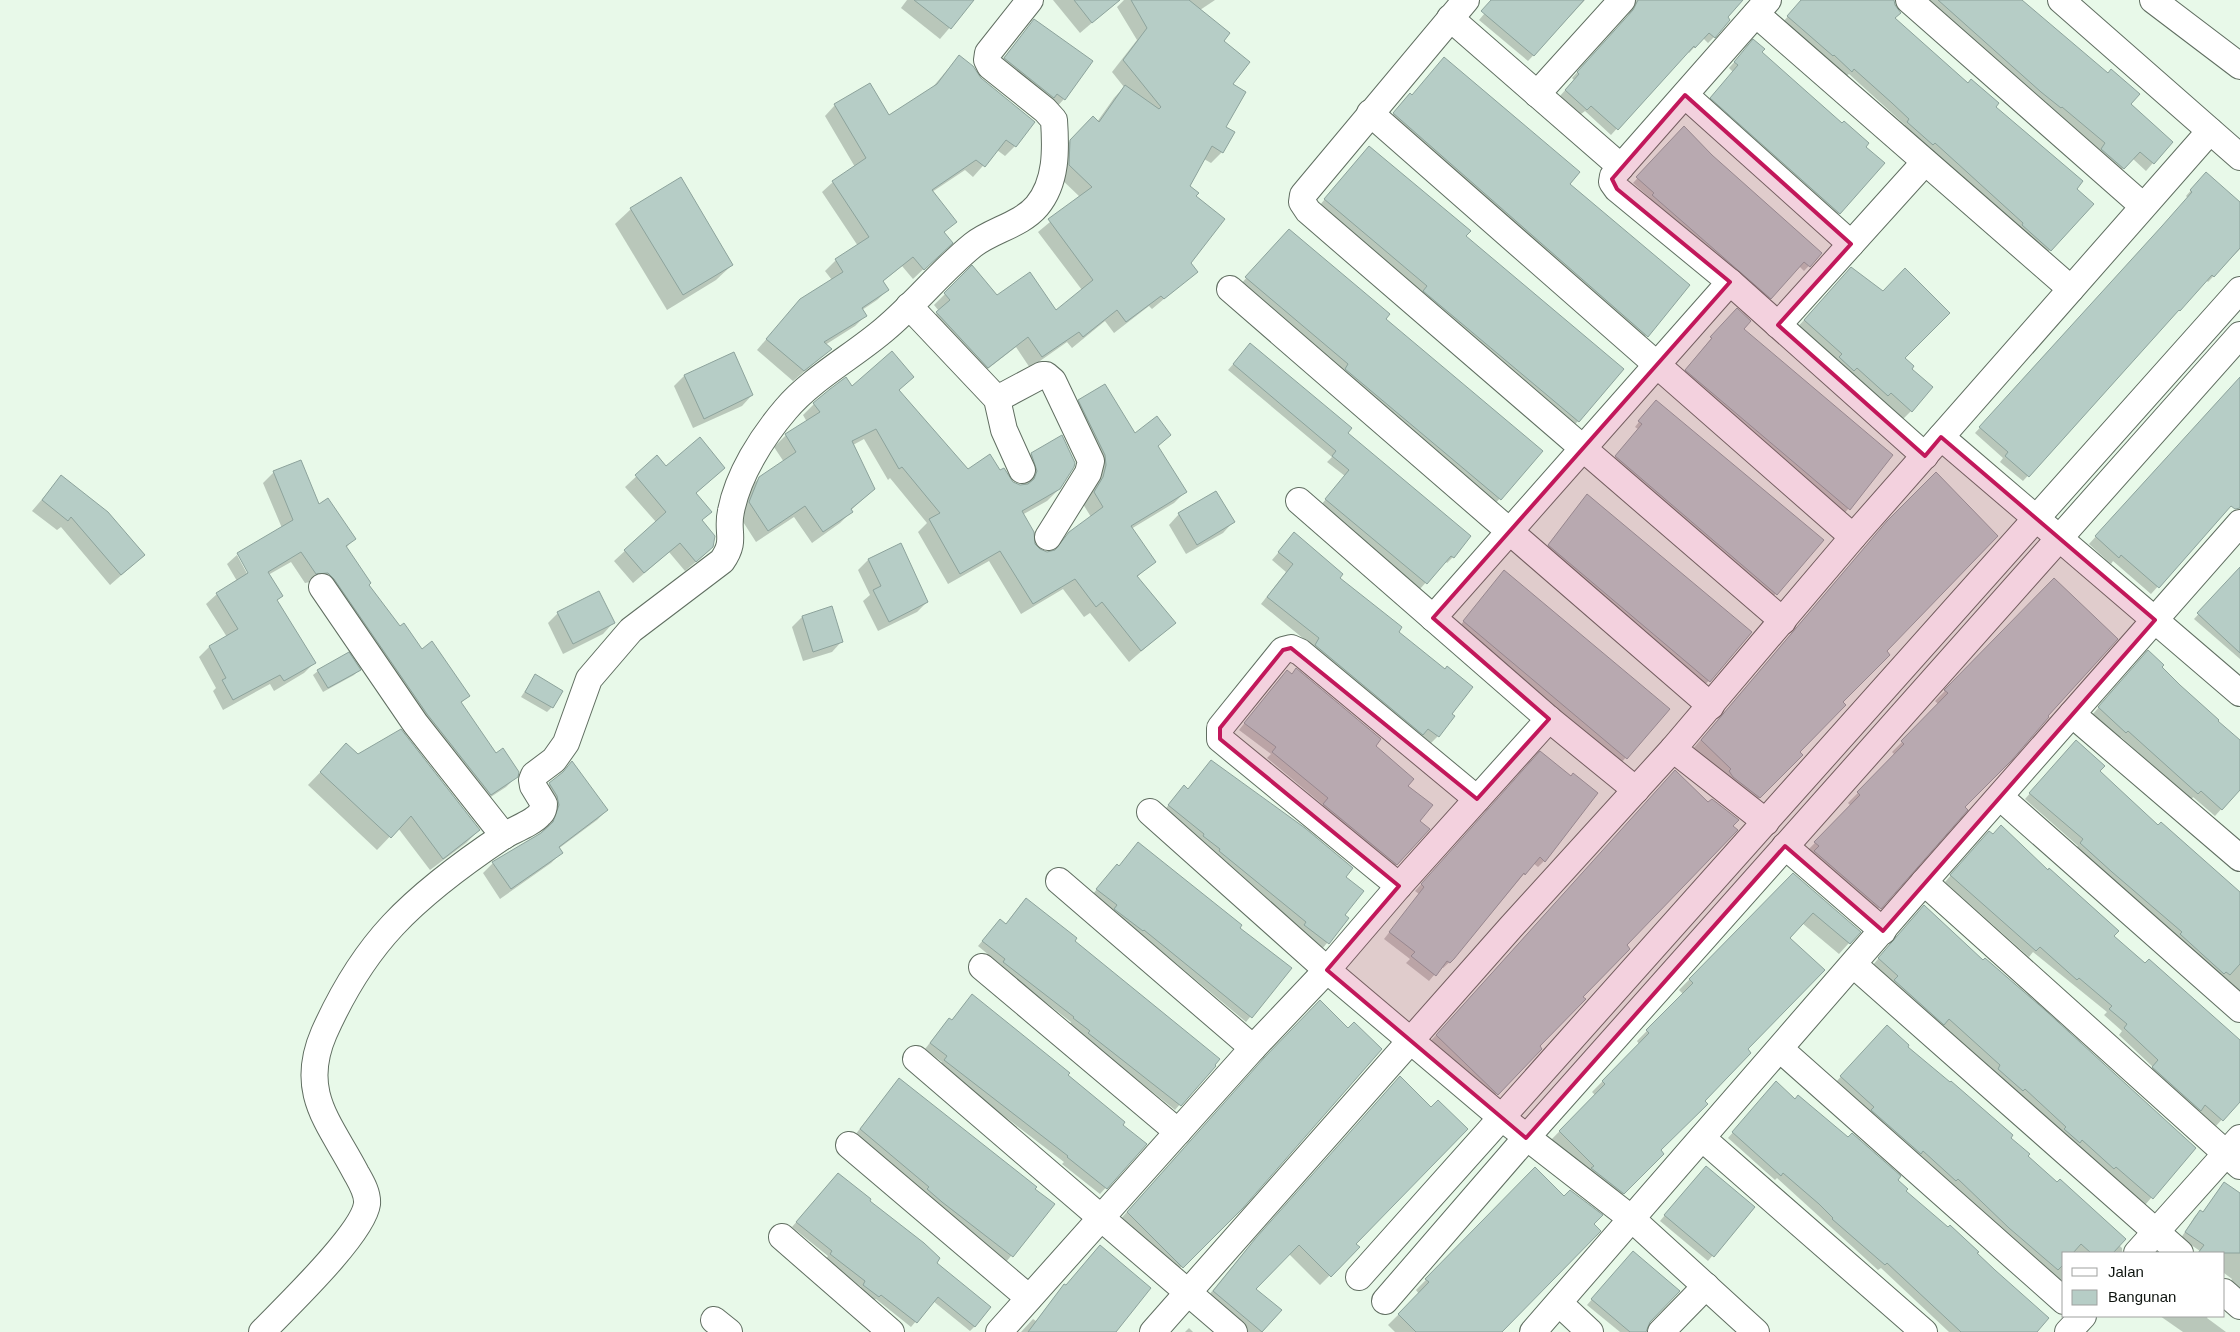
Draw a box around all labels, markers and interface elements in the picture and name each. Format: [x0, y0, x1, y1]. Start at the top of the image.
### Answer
legend [2062, 1252, 2225, 1317]
text: Jalan [2108, 1263, 2144, 1280]
text: Bangunan [2108, 1288, 2176, 1305]

